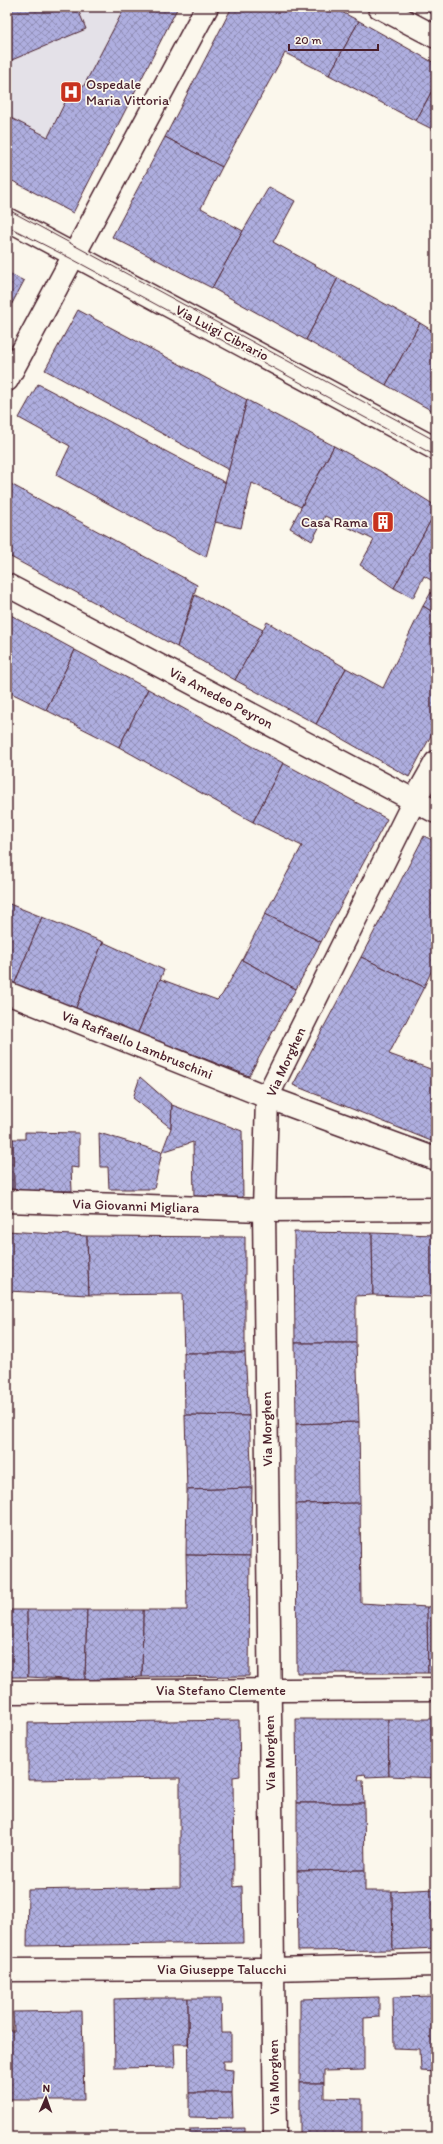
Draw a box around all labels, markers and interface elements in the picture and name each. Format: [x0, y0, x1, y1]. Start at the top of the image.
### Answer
scale bar [289, 26, 378, 52]
text: 20 m [295, 33, 322, 47]
place label: Ospedale Maria Vittoria [86, 76, 170, 109]
hospital icon: Ospedale Maria Vittoria [58, 79, 84, 105]
street label: Via Luigi Cibrario [172, 301, 272, 365]
building icon: Casa Rama [370, 509, 396, 535]
place label: Casa Rama [301, 514, 369, 531]
street label: Via Amedeo Peyron [166, 663, 276, 733]
street label: Via Raffaello Lambruschini [59, 1007, 215, 1083]
street label: Via Morghen [262, 1024, 310, 1100]
street label: Via Giovanni Migliara [72, 1195, 201, 1217]
street label: Via Morghen [258, 1391, 276, 1467]
street label: Via Stefano Clemente [156, 1682, 286, 1699]
street label: Via Morghen [261, 1715, 279, 1791]
street label: Via Giuseppe Talucchi [157, 1961, 287, 1978]
street label: Via Morghen [265, 2039, 283, 2115]
north arrow [26, 2078, 66, 2118]
text: N [42, 2082, 50, 2095]

